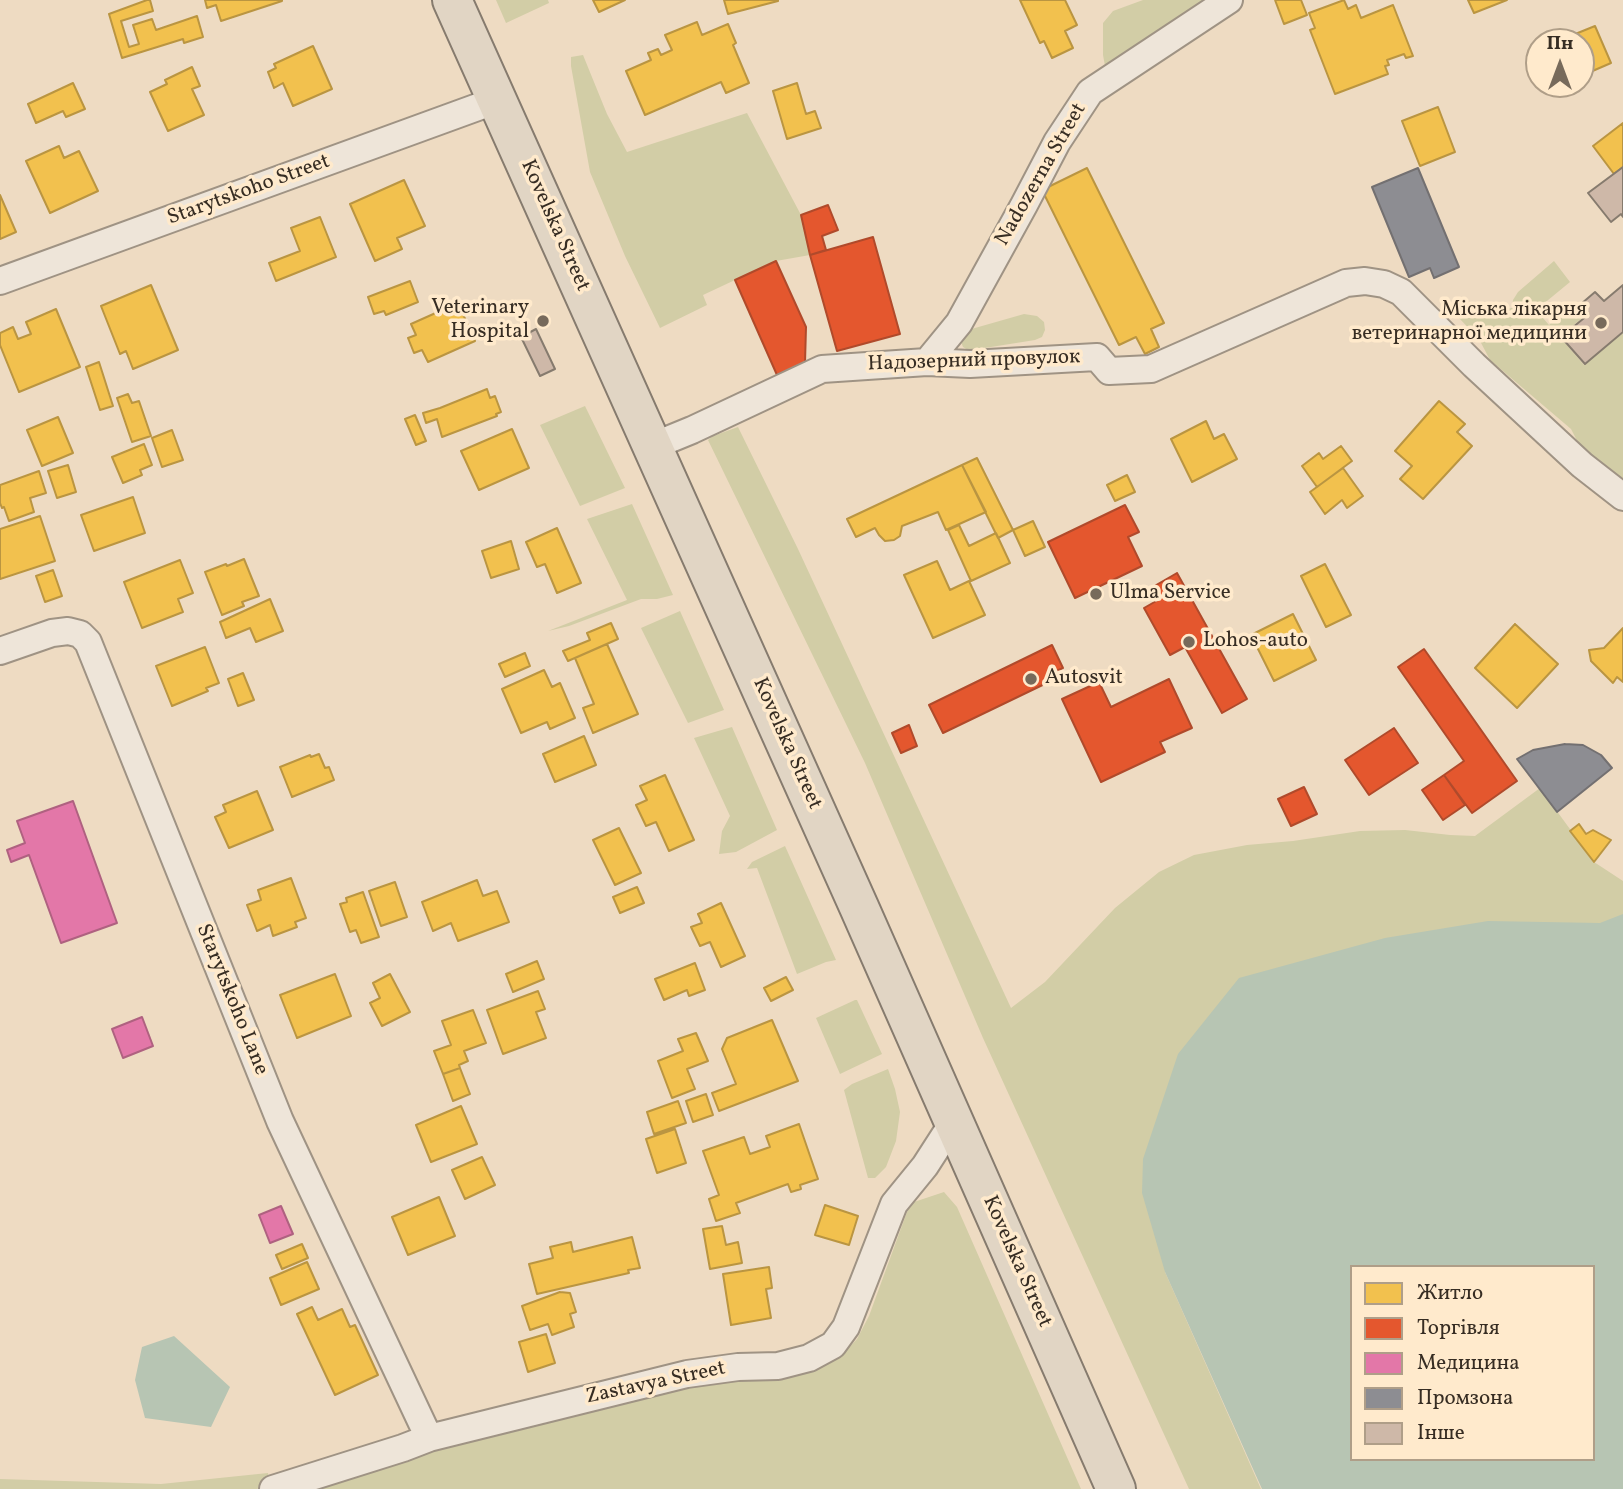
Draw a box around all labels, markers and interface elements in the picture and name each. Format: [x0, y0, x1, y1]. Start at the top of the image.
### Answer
north arrow [1525, 28, 1595, 98]
text: Пн [1547, 31, 1573, 57]
street label: Nadozerna Street [991, 99, 1093, 251]
street label: Starytskoho Street [164, 150, 334, 232]
street label: Kovelska Street [514, 156, 594, 296]
place label: Veterinary Hospital [431, 296, 529, 346]
place label: Міська лікарня ветеринарної медицини [1352, 298, 1587, 348]
marker: Veterinary Hospital [535, 313, 551, 329]
marker: Міська лікарня ветеринарної медицини [1593, 315, 1609, 331]
street label: Надозерний провулок [867, 346, 1081, 378]
place label: Ulma Service [1110, 581, 1231, 607]
marker: Ulma Service [1088, 586, 1104, 602]
place label: Lohos-auto [1203, 629, 1308, 655]
marker: Lohos-auto [1181, 634, 1197, 650]
place label: Autosvit [1045, 666, 1123, 692]
marker: Autosvit [1023, 671, 1039, 687]
street label: Kovelska Street [746, 674, 826, 814]
street label: Starytskoho Lane [189, 921, 273, 1079]
street label: Kovelska Street [976, 1192, 1056, 1332]
legend [1350, 1265, 1595, 1461]
text: Житло [1417, 1279, 1483, 1308]
text: Торгівля [1417, 1314, 1500, 1343]
text: Медицина [1417, 1349, 1520, 1378]
street label: Zastavya Street [584, 1357, 728, 1411]
text: Промзона [1417, 1384, 1513, 1413]
text: Інше [1417, 1419, 1465, 1448]

